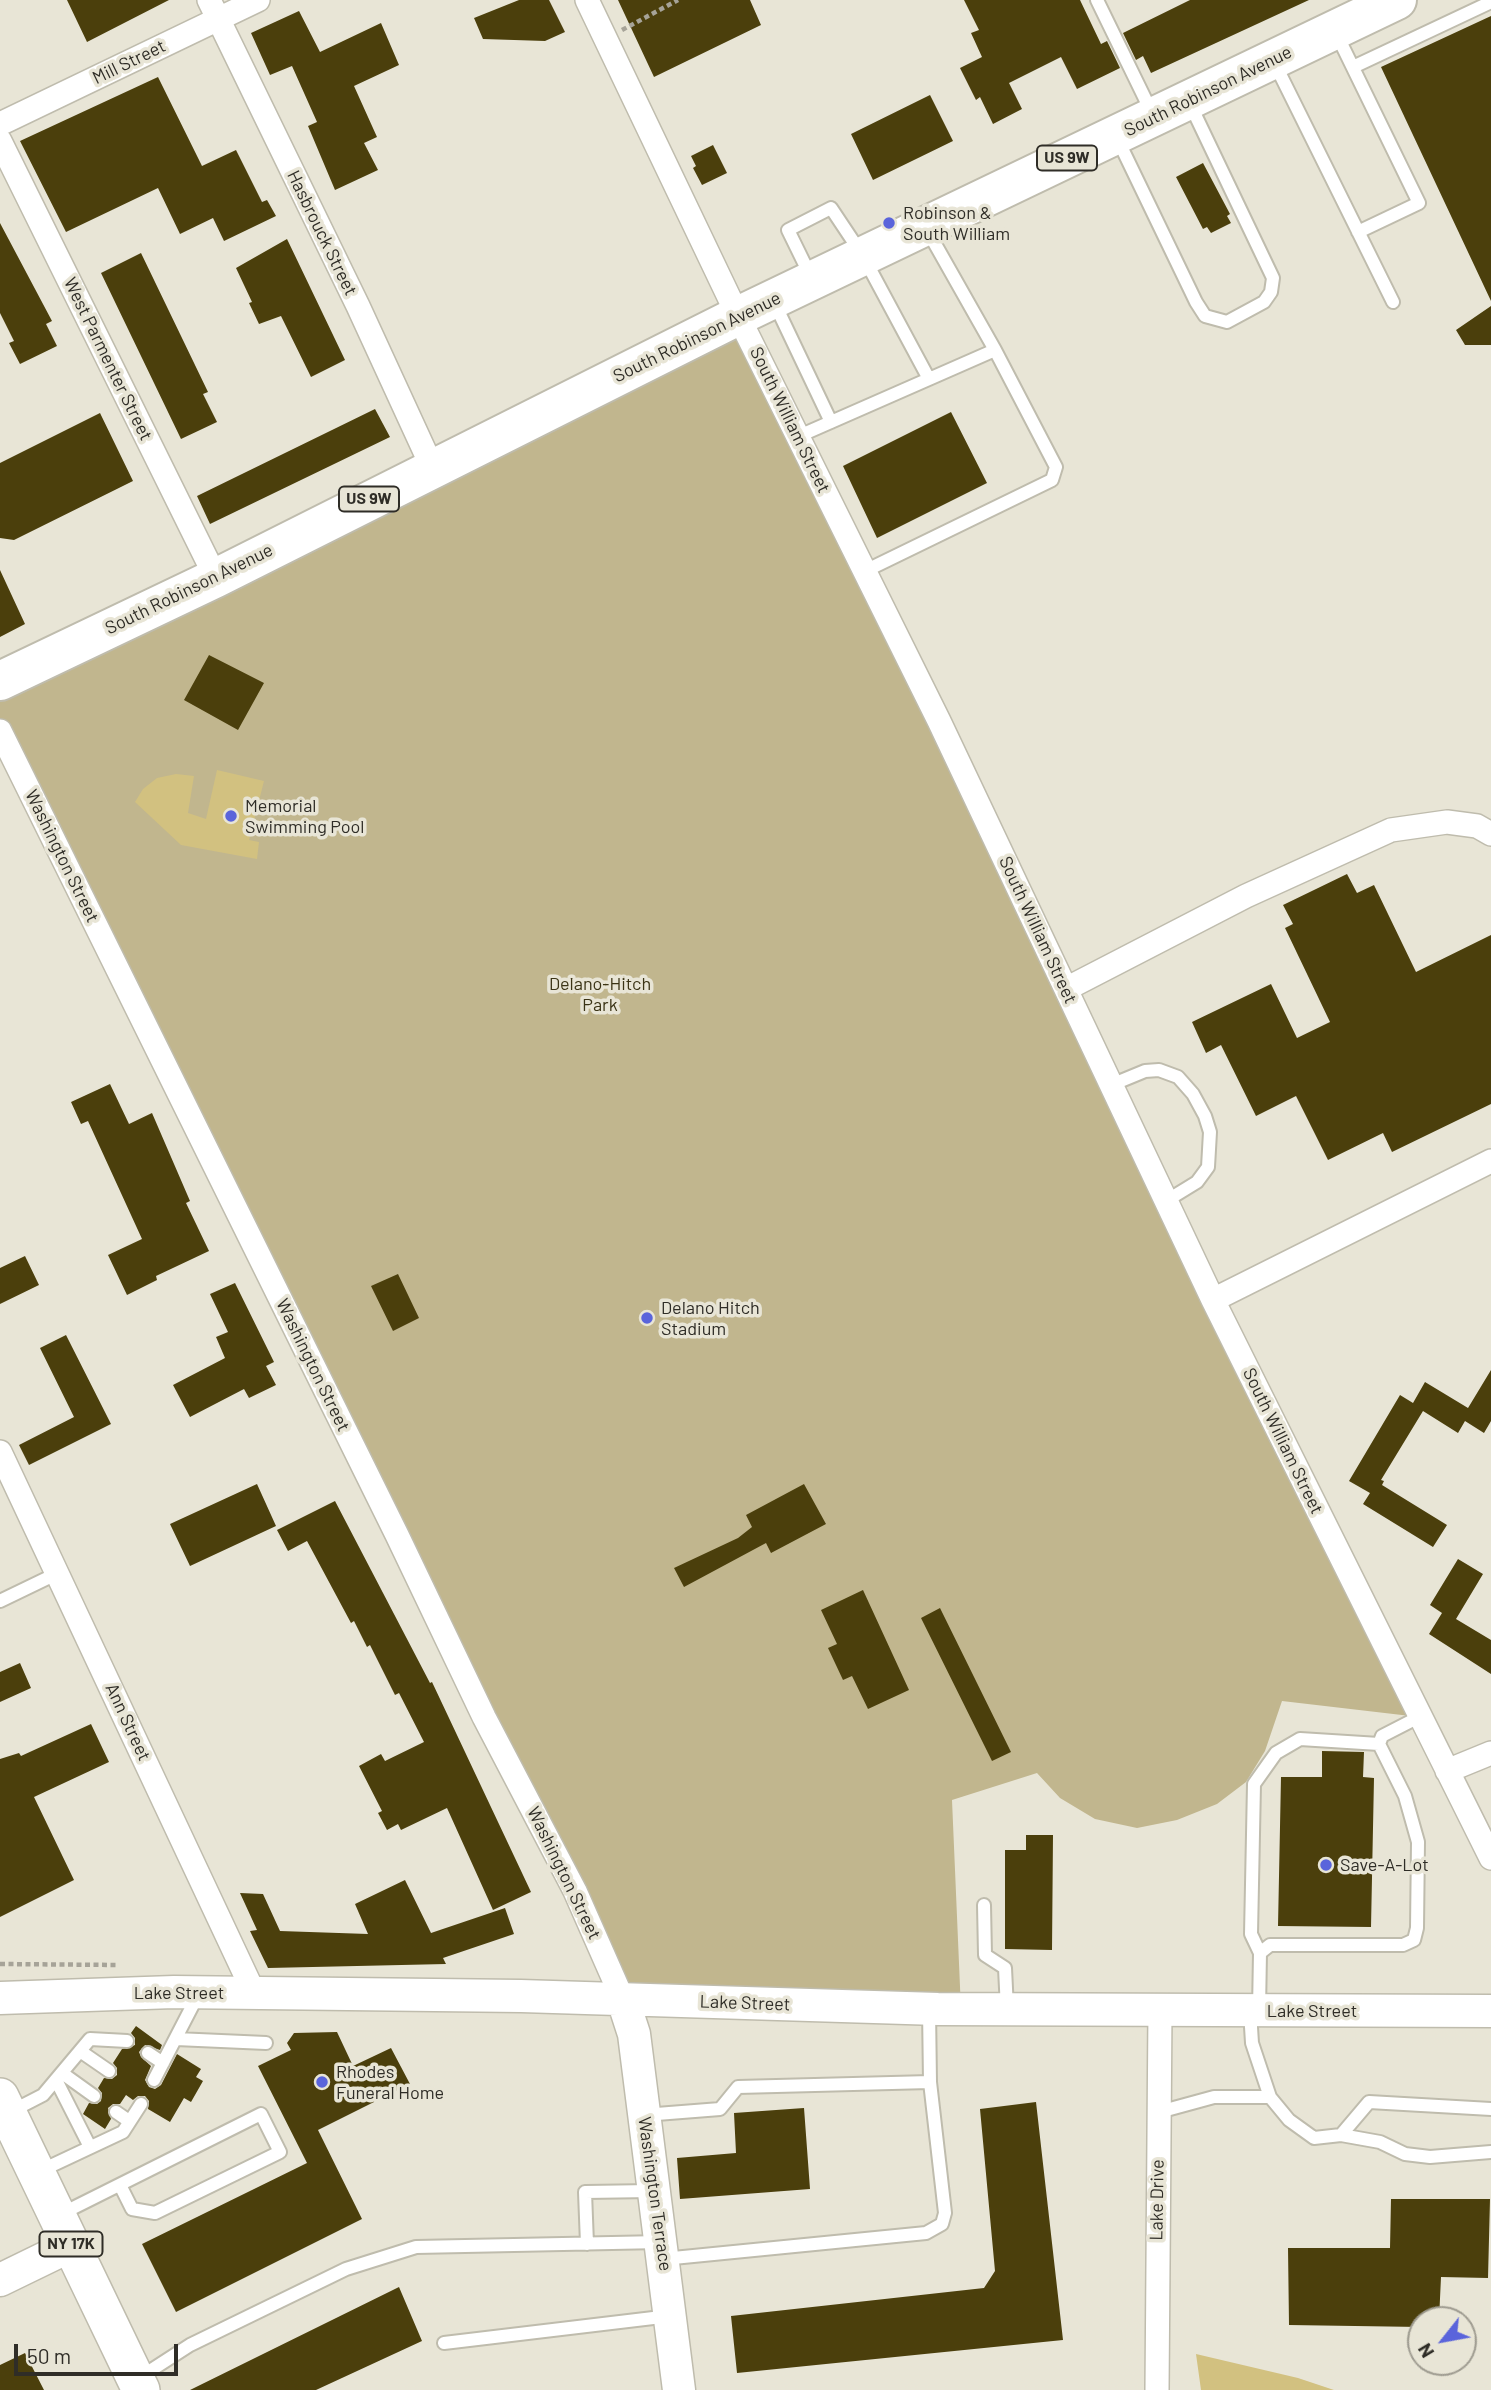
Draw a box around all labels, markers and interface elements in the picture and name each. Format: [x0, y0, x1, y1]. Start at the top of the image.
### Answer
street label: Mill Street [89, 35, 169, 89]
street label: South Robinson Avenue [1121, 41, 1295, 141]
road number: US 9W [1037, 146, 1097, 170]
street label: Hasbrouck Street [282, 167, 362, 299]
place label: Robinson & South William [903, 202, 1010, 244]
marker: Robinson & South William [881, 215, 897, 231]
street label: West Parmenter Street [59, 274, 157, 444]
street label: South Robinson Avenue [610, 287, 784, 387]
street label: South William Street [745, 343, 835, 497]
road number: US 9W [339, 486, 399, 512]
street label: South Robinson Avenue [102, 539, 276, 639]
street label: Washington Street [21, 786, 103, 926]
place label: Memorial Swimming Pool [245, 795, 364, 838]
marker: Memorial Swimming Pool [223, 808, 239, 824]
street label: South William Street [994, 853, 1082, 1007]
park label: Delano-Hitch Park [549, 973, 651, 1016]
street label: Washington Street [272, 1295, 354, 1435]
place label: Delano Hitch Stadium [661, 1297, 760, 1340]
marker: Delano Hitch Stadium [639, 1310, 655, 1326]
street label: South William Street [1238, 1364, 1328, 1518]
street label: Ann Street [101, 1680, 155, 1764]
street label: Washington Street [523, 1803, 605, 1943]
place label: Save-A-Lot [1340, 1854, 1429, 1876]
marker: Save-A-Lot [1318, 1857, 1334, 1873]
street label: Lake Street [134, 1982, 224, 2004]
street label: Lake Street [699, 1991, 791, 2015]
street label: Lake Street [1267, 2000, 1357, 2022]
place label: Rhodes Funeral Home [336, 2061, 444, 2104]
marker: Rhodes Funeral Home [314, 2074, 330, 2090]
street label: Washington Terrace [633, 2115, 677, 2273]
street label: Lake Drive [1145, 2159, 1169, 2241]
road number: NY 17K [40, 2232, 102, 2256]
north arrow [1407, 2306, 1477, 2376]
scale bar [18, 2330, 182, 2374]
text: N [1412, 2340, 1438, 2362]
text: 50 m [27, 2343, 71, 2368]

